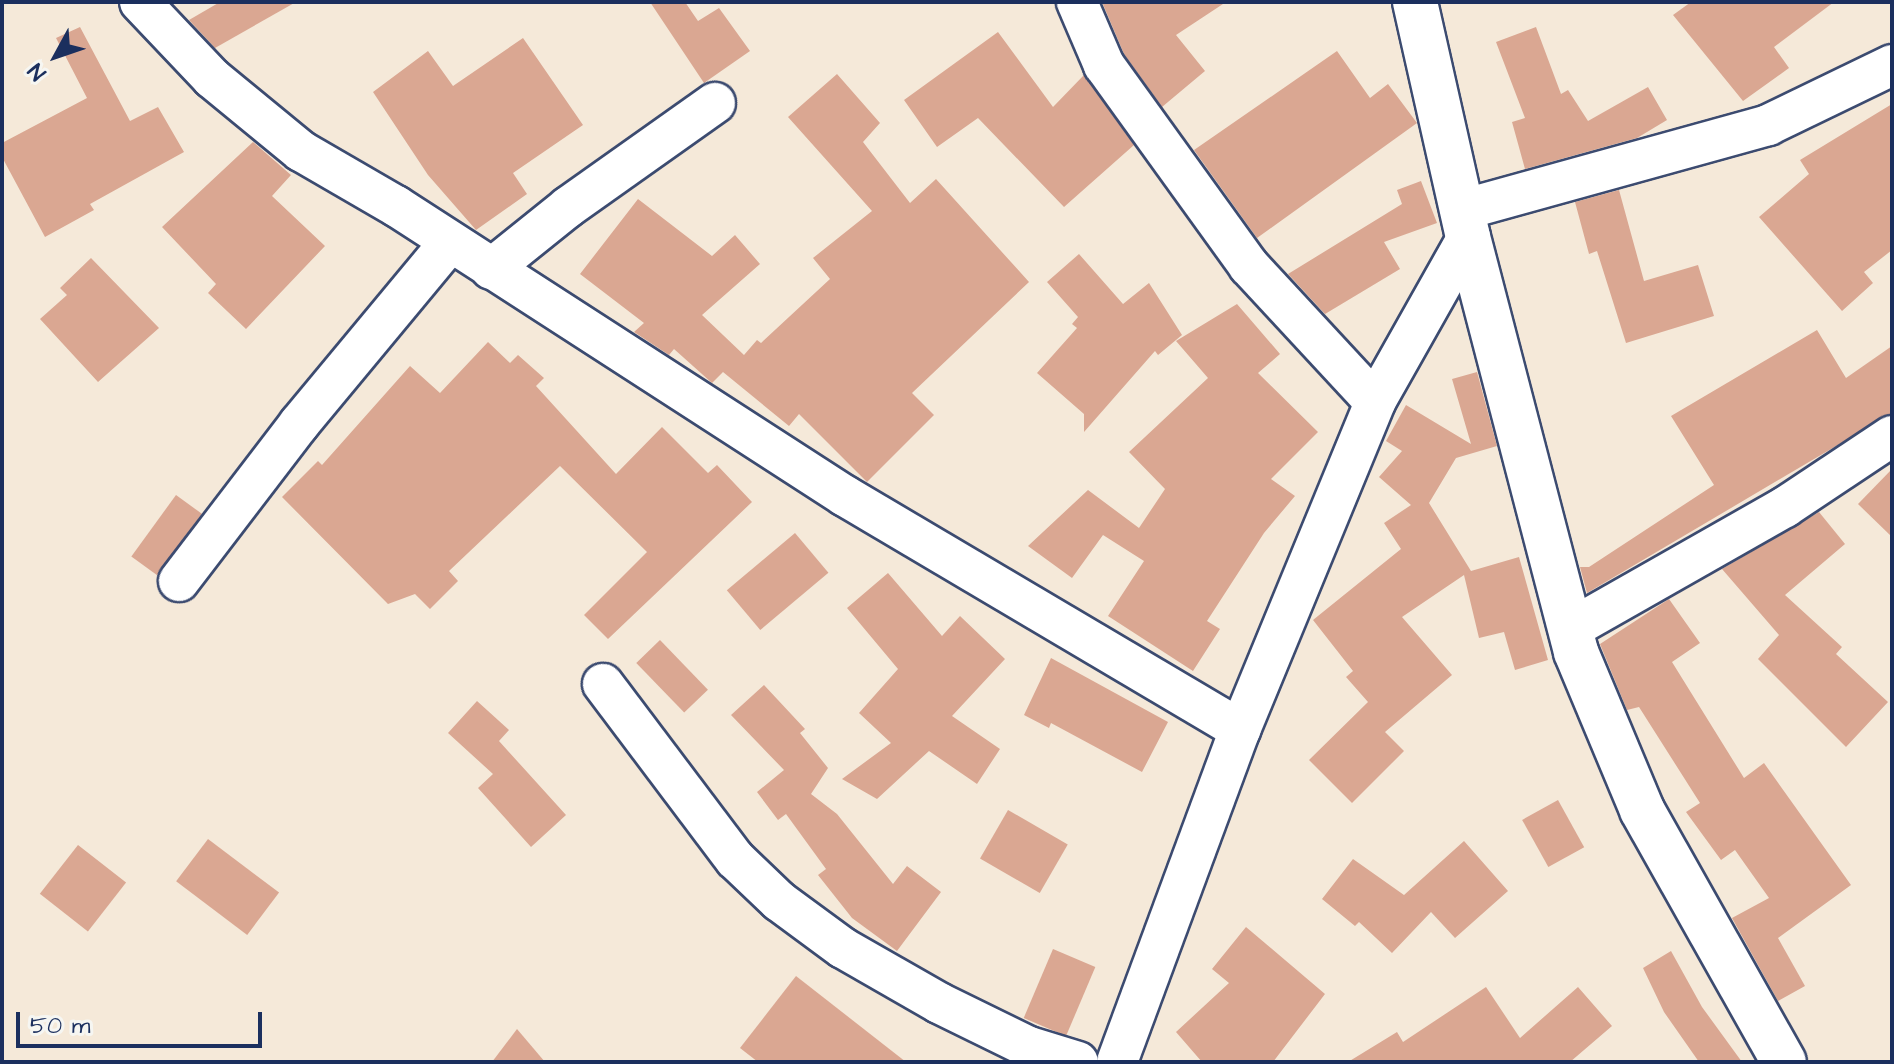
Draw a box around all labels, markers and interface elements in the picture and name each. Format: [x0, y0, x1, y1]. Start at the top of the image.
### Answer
north arrow [16, 16, 96, 96]
text: N [21, 57, 54, 87]
scale bar [20, 996, 266, 1046]
text: 50 m [30, 1009, 90, 1043]

